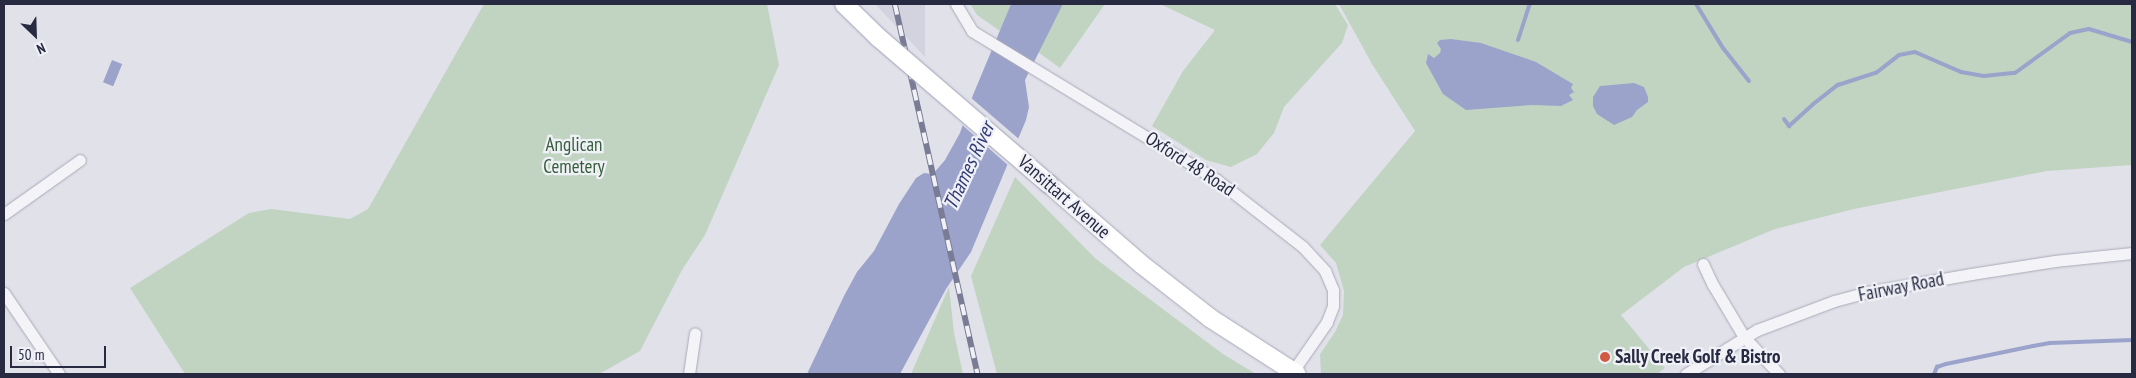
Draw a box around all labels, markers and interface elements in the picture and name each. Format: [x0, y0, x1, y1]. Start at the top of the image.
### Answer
north arrow [10, 10, 60, 60]
text: N [34, 39, 48, 58]
water label: Thames River [938, 119, 1000, 213]
street label: Oxford 48 Road [1141, 127, 1239, 201]
park label: Anglican Cemetery [543, 134, 605, 178]
street label: Vansittart Avenue [1013, 151, 1115, 243]
street label: Fairway Road [1856, 267, 1946, 307]
scale bar [12, 336, 109, 368]
text: 50 m [18, 345, 44, 364]
place label: Sally Creek Golf & Bistro [1615, 346, 1782, 368]
marker: Sally Creek Golf & Bistro [1599, 351, 1611, 363]

